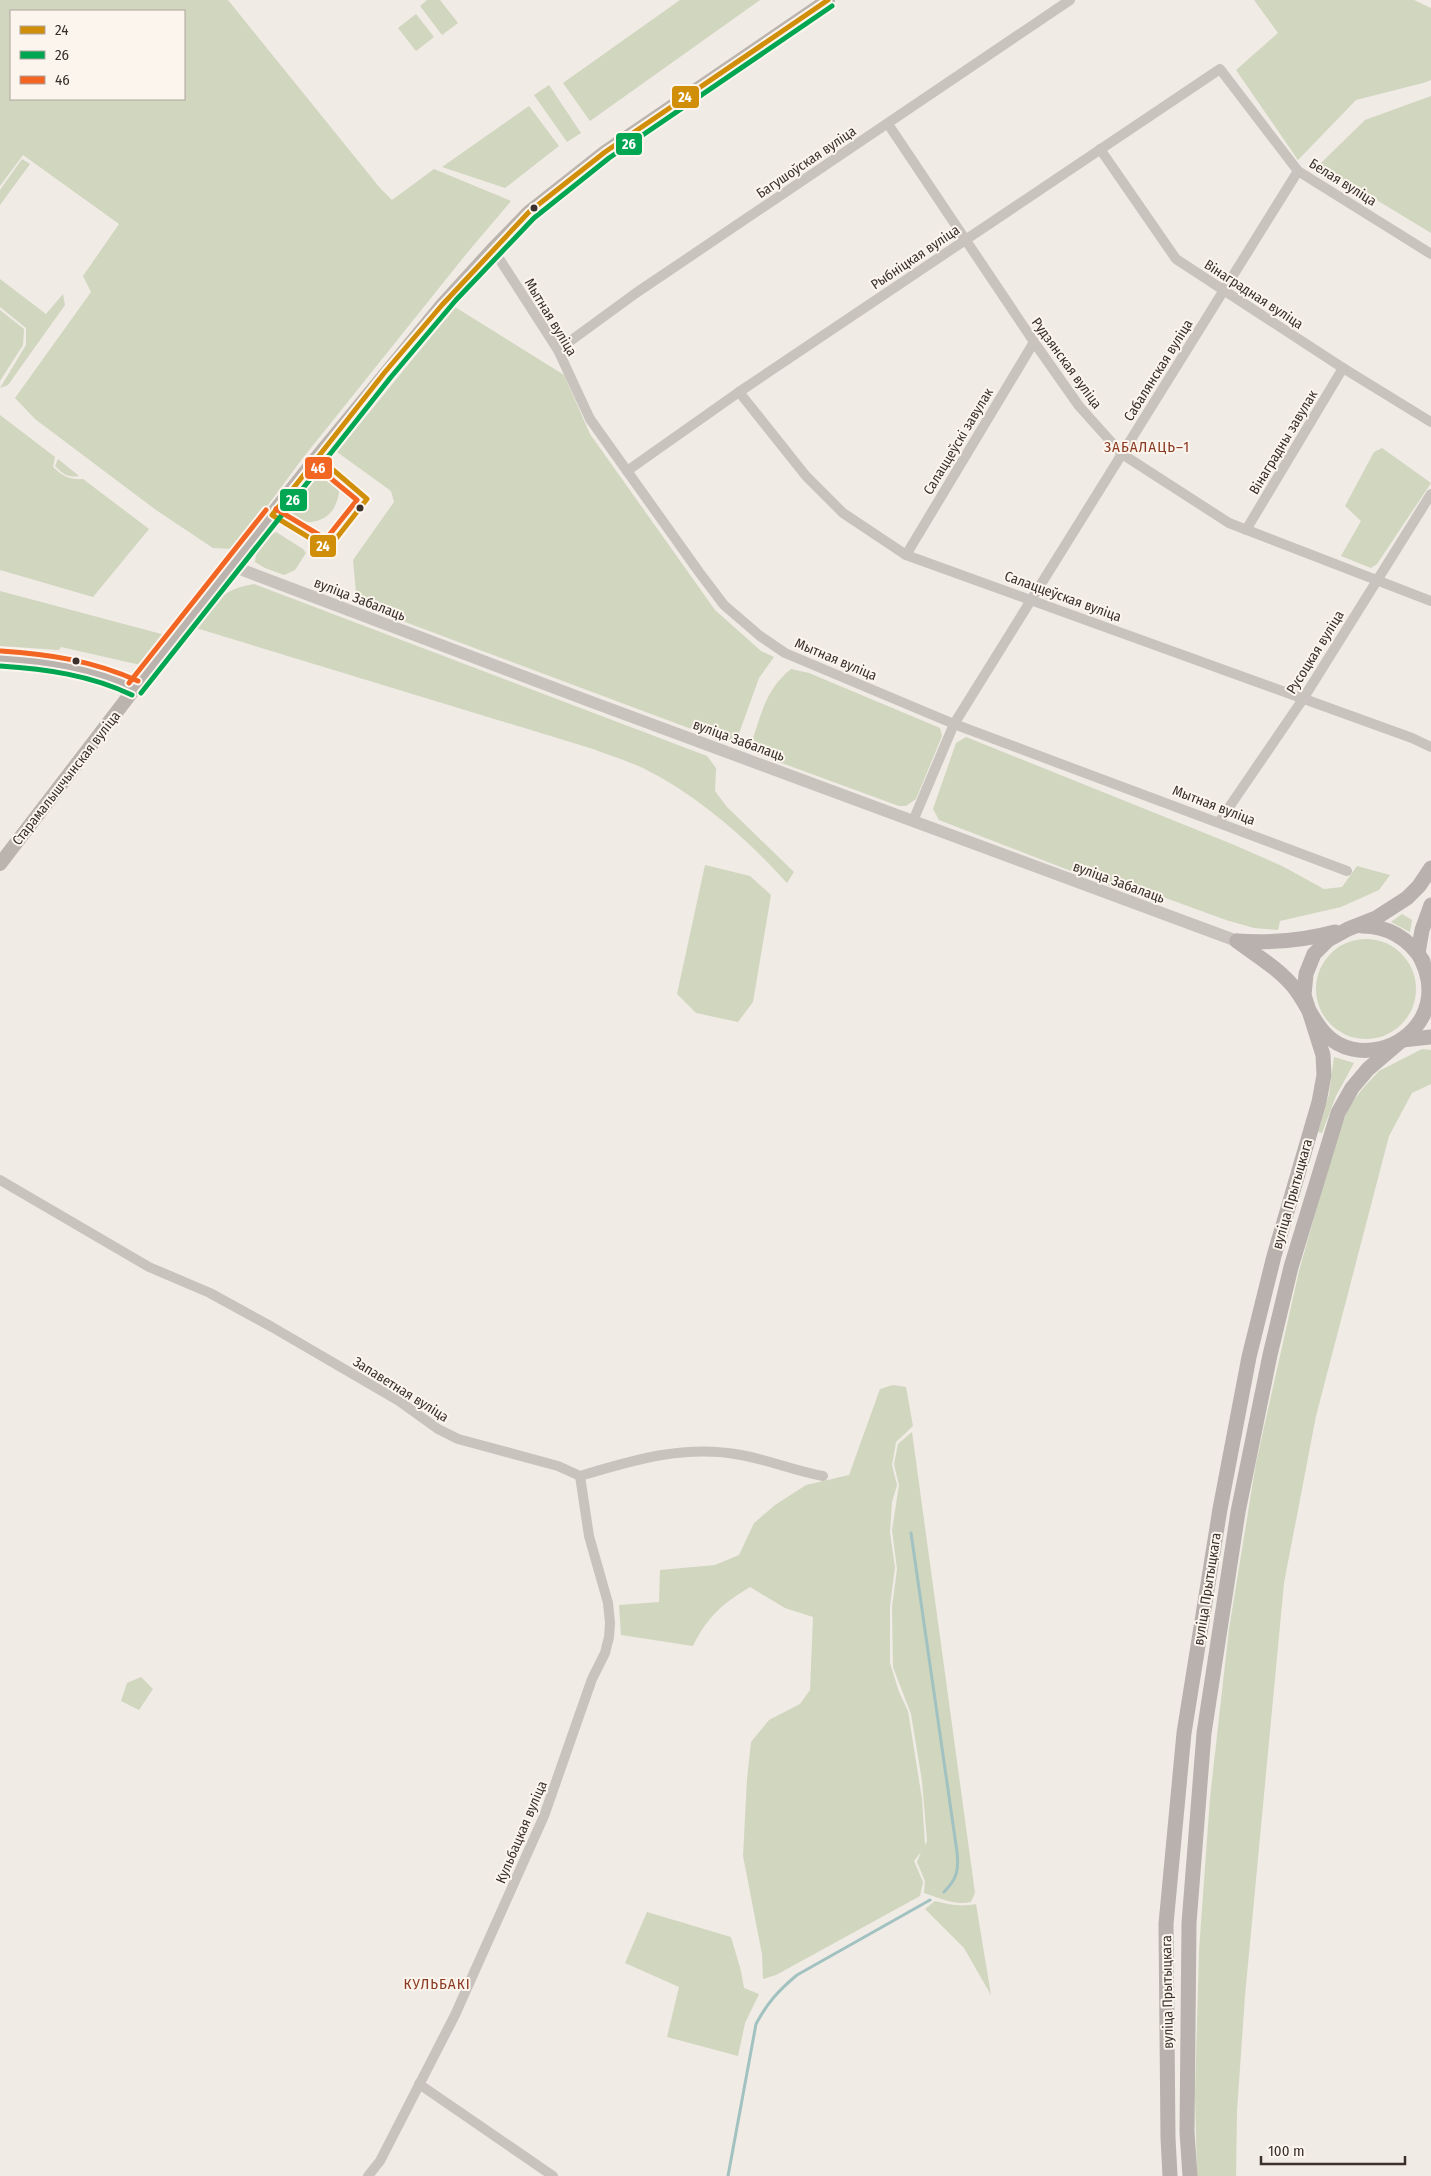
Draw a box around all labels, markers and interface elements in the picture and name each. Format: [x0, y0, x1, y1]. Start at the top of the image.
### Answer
legend [10, 10, 185, 100]
text: 24 [55, 21, 69, 39]
text: 26 [55, 46, 69, 64]
text: 46 [55, 71, 70, 89]
line badge: 24 [671, 85, 700, 109]
text: 24 [677, 89, 692, 106]
street label: Багушоўская вуліца [753, 123, 860, 202]
line badge: 26 [615, 132, 643, 156]
text: 26 [621, 136, 636, 153]
street label: Белая вуліца [1306, 155, 1380, 210]
unlabelled marker [529, 203, 539, 213]
street label: Рыбніцкая вуліца [868, 221, 963, 293]
street label: Вінаградная вуліца [1201, 256, 1307, 333]
street label: Мытная вуліца [521, 275, 580, 359]
street label: Рудзянская вуліца [1028, 314, 1105, 412]
street label: Сабалянская вуліца [1120, 316, 1197, 424]
street label: Салаццеўскі завулак [920, 384, 997, 498]
street label: Вінаградны завулак [1246, 387, 1322, 498]
district label: ЗАБАЛАЦЬ–1 [1104, 438, 1190, 456]
line badge: 46 [304, 456, 333, 480]
text: 46 [311, 460, 325, 477]
line badge: 26 [279, 488, 308, 512]
text: 26 [285, 492, 300, 509]
unlabelled marker [355, 503, 365, 513]
line badge: 24 [309, 534, 337, 558]
text: 24 [315, 538, 330, 555]
street label: Салаццеўская вуліца [1002, 567, 1124, 626]
street label: вуліца Забалаць [312, 574, 408, 625]
street label: Русоцкая вуліца [1283, 607, 1348, 697]
street label: Мытная вуліца [792, 635, 879, 684]
unlabelled marker [71, 656, 81, 666]
street label: Старамалышчынская вуліца [9, 708, 124, 849]
street label: вуліца Забалаць [691, 716, 788, 765]
street label: Мытная вуліца [1170, 782, 1258, 829]
street label: вуліца Забалаць [1071, 858, 1168, 907]
street label: вуліца Прытыцкага [1269, 1137, 1316, 1251]
street label: Запаветная вуліца [350, 1353, 452, 1426]
street label: вуліца Прытыцкага [1190, 1531, 1225, 1647]
street label: Кульбацкая вуліца [492, 1778, 551, 1886]
street label: вуліца Прытыцкага [1158, 1935, 1177, 2049]
district label: КУЛЬБАКІ [403, 1975, 471, 1993]
scale bar [1261, 2134, 1405, 2166]
text: 100 m [1268, 2142, 1305, 2160]

